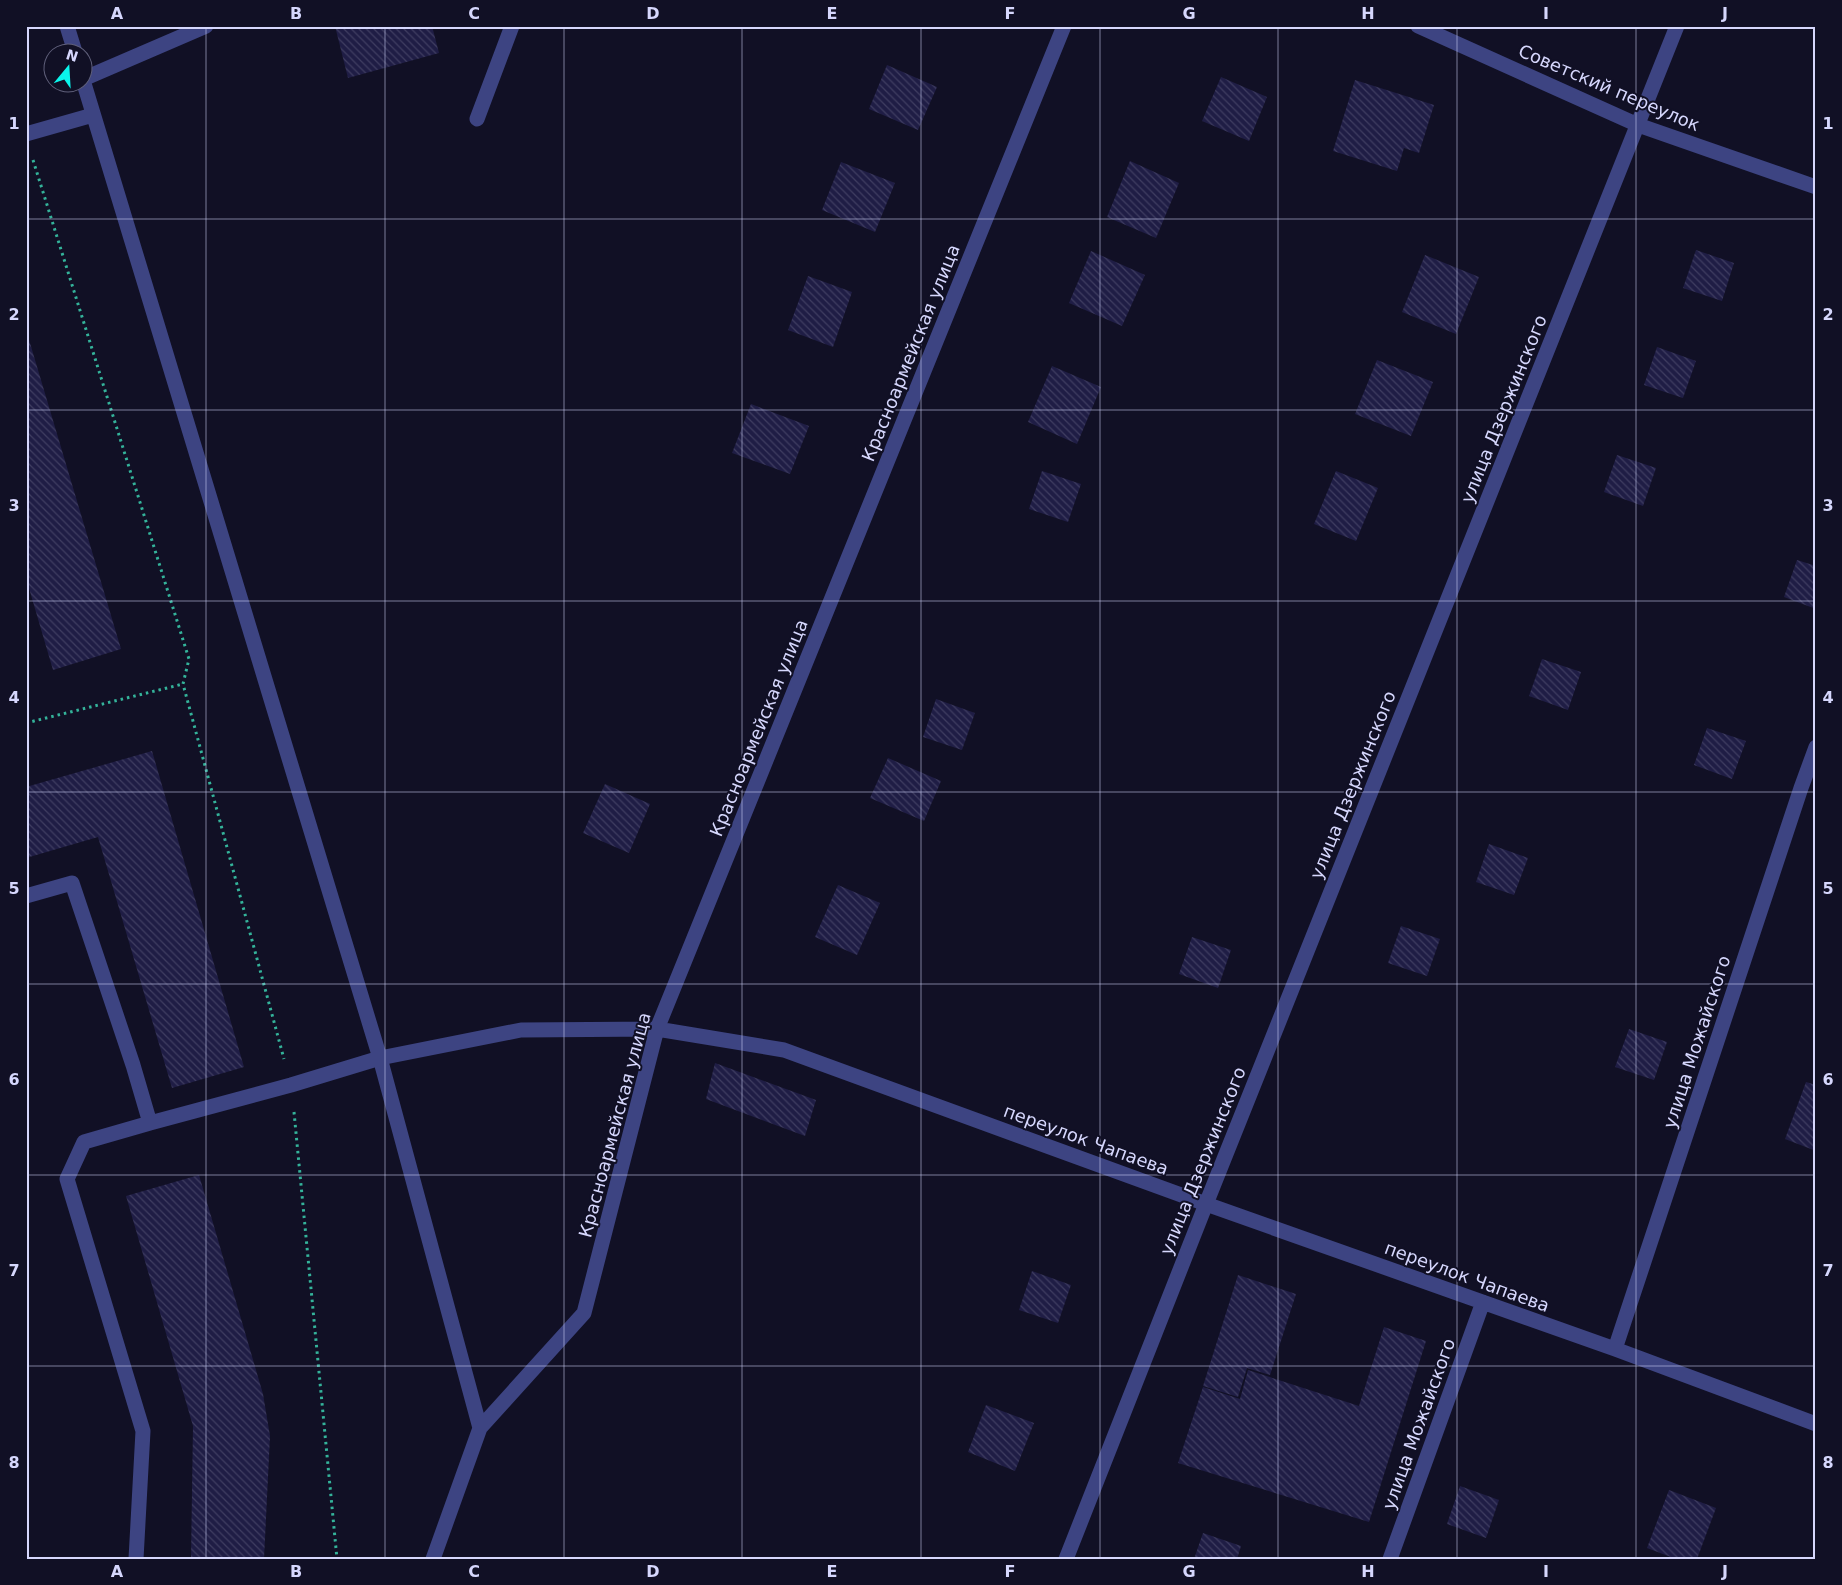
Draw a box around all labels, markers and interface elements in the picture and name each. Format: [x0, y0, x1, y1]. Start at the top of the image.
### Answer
text: A [111, 4, 124, 23]
text: B [290, 4, 302, 23]
text: C [468, 4, 480, 23]
text: D [646, 4, 660, 23]
text: E [827, 4, 837, 23]
text: F [1005, 4, 1015, 23]
text: G [1182, 4, 1196, 23]
text: H [1361, 4, 1375, 23]
text: I [1543, 4, 1549, 23]
text: J [1721, 4, 1728, 23]
street label: Советский переулок [1515, 40, 1703, 135]
north arrow [42, 42, 92, 92]
text: N [64, 46, 80, 65]
text: 1 [8, 114, 20, 133]
text: 1 [1822, 114, 1834, 133]
street label: Красноармейская улица [857, 241, 964, 464]
text: 2 [8, 305, 20, 324]
text: 2 [1822, 305, 1834, 324]
street label: улица Дзержинского [1456, 312, 1551, 506]
text: 3 [8, 496, 20, 515]
text: 3 [1822, 496, 1834, 515]
street label: Красноармейская улица [705, 616, 812, 839]
text: 4 [8, 688, 20, 707]
street label: улица Дзержинского [1305, 688, 1400, 882]
text: 4 [1822, 688, 1834, 707]
text: 5 [8, 879, 20, 898]
text: 5 [1822, 879, 1834, 898]
street label: улица Можайского [1659, 953, 1734, 1131]
street label: Красноармейская улица [574, 1010, 655, 1240]
street label: улица Дзержинского [1155, 1064, 1250, 1258]
text: 6 [8, 1070, 20, 1089]
text: 6 [1822, 1070, 1834, 1089]
street label: переулок Чапаева [1001, 1100, 1172, 1179]
street label: переулок Чапаева [1382, 1237, 1553, 1316]
text: 7 [8, 1261, 20, 1280]
text: 7 [1822, 1261, 1834, 1280]
street label: улица Можайского [1378, 1335, 1459, 1512]
text: 8 [8, 1453, 20, 1472]
text: 8 [1822, 1453, 1834, 1472]
text: A [111, 1562, 124, 1581]
text: B [290, 1562, 302, 1581]
text: C [468, 1562, 480, 1581]
text: D [646, 1562, 660, 1581]
text: E [827, 1562, 837, 1581]
text: F [1005, 1562, 1015, 1581]
text: G [1182, 1562, 1196, 1581]
text: H [1361, 1562, 1375, 1581]
text: I [1543, 1562, 1549, 1581]
text: J [1721, 1562, 1728, 1581]

